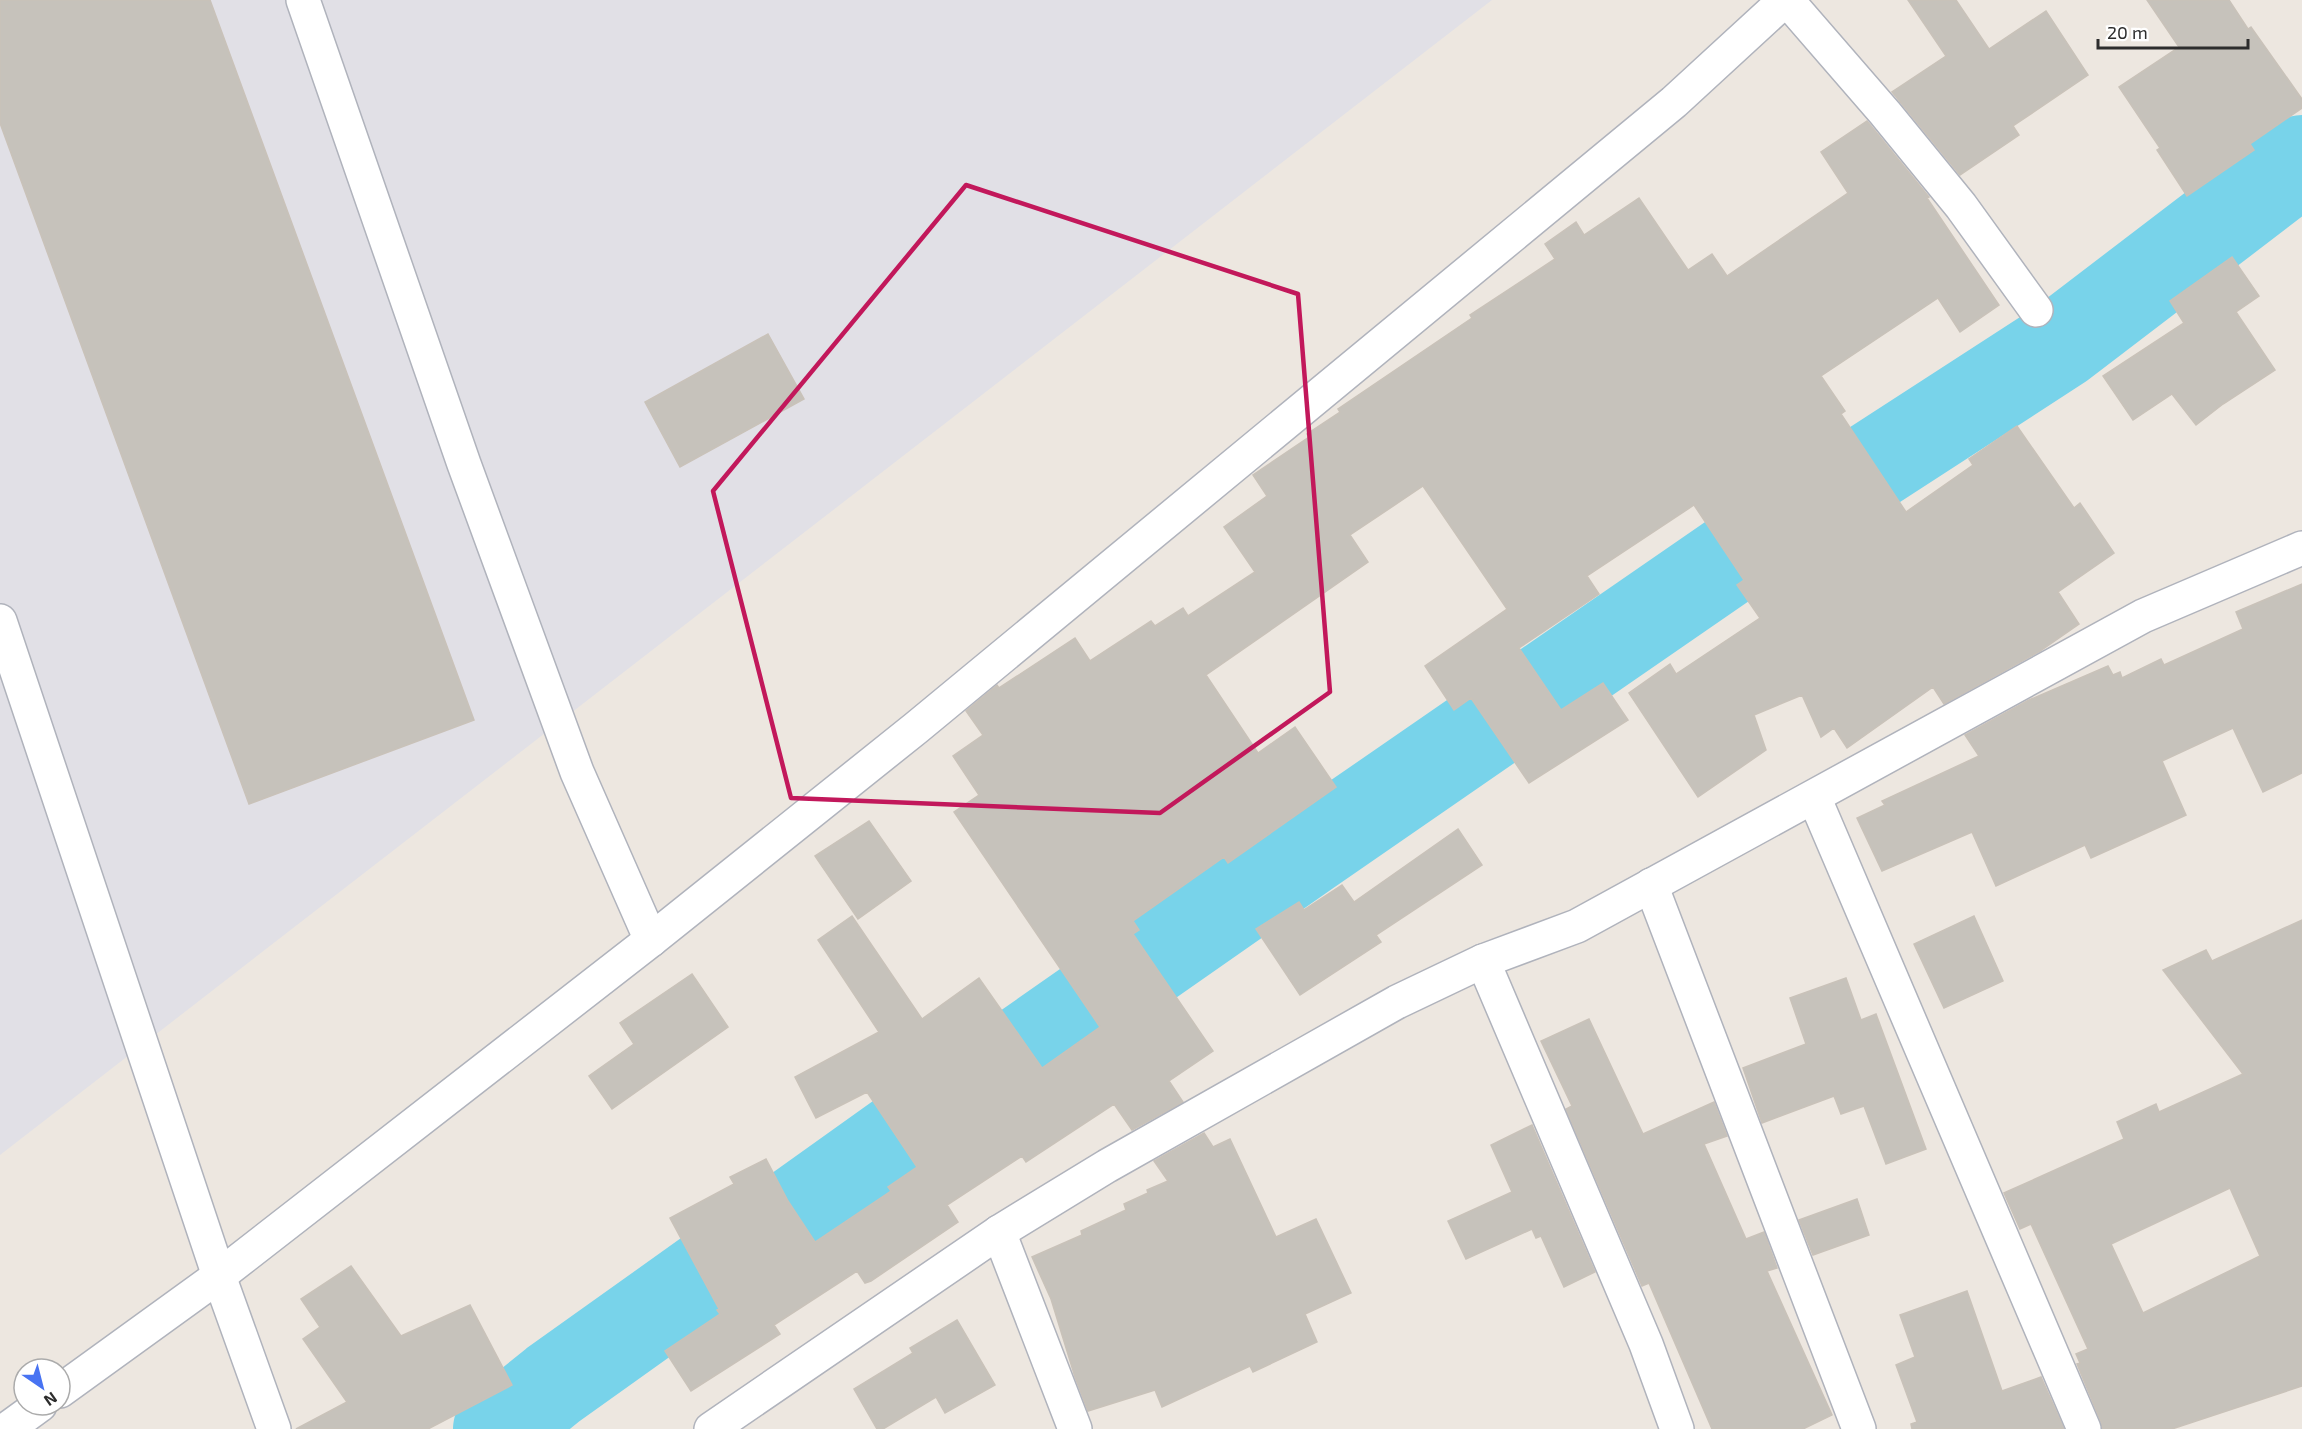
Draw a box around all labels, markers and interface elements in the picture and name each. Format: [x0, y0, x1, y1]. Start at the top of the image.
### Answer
scale bar [2098, 12, 2248, 50]
text: 20 m [2107, 21, 2148, 43]
north arrow [12, 1357, 72, 1417]
text: N [41, 1389, 61, 1411]

